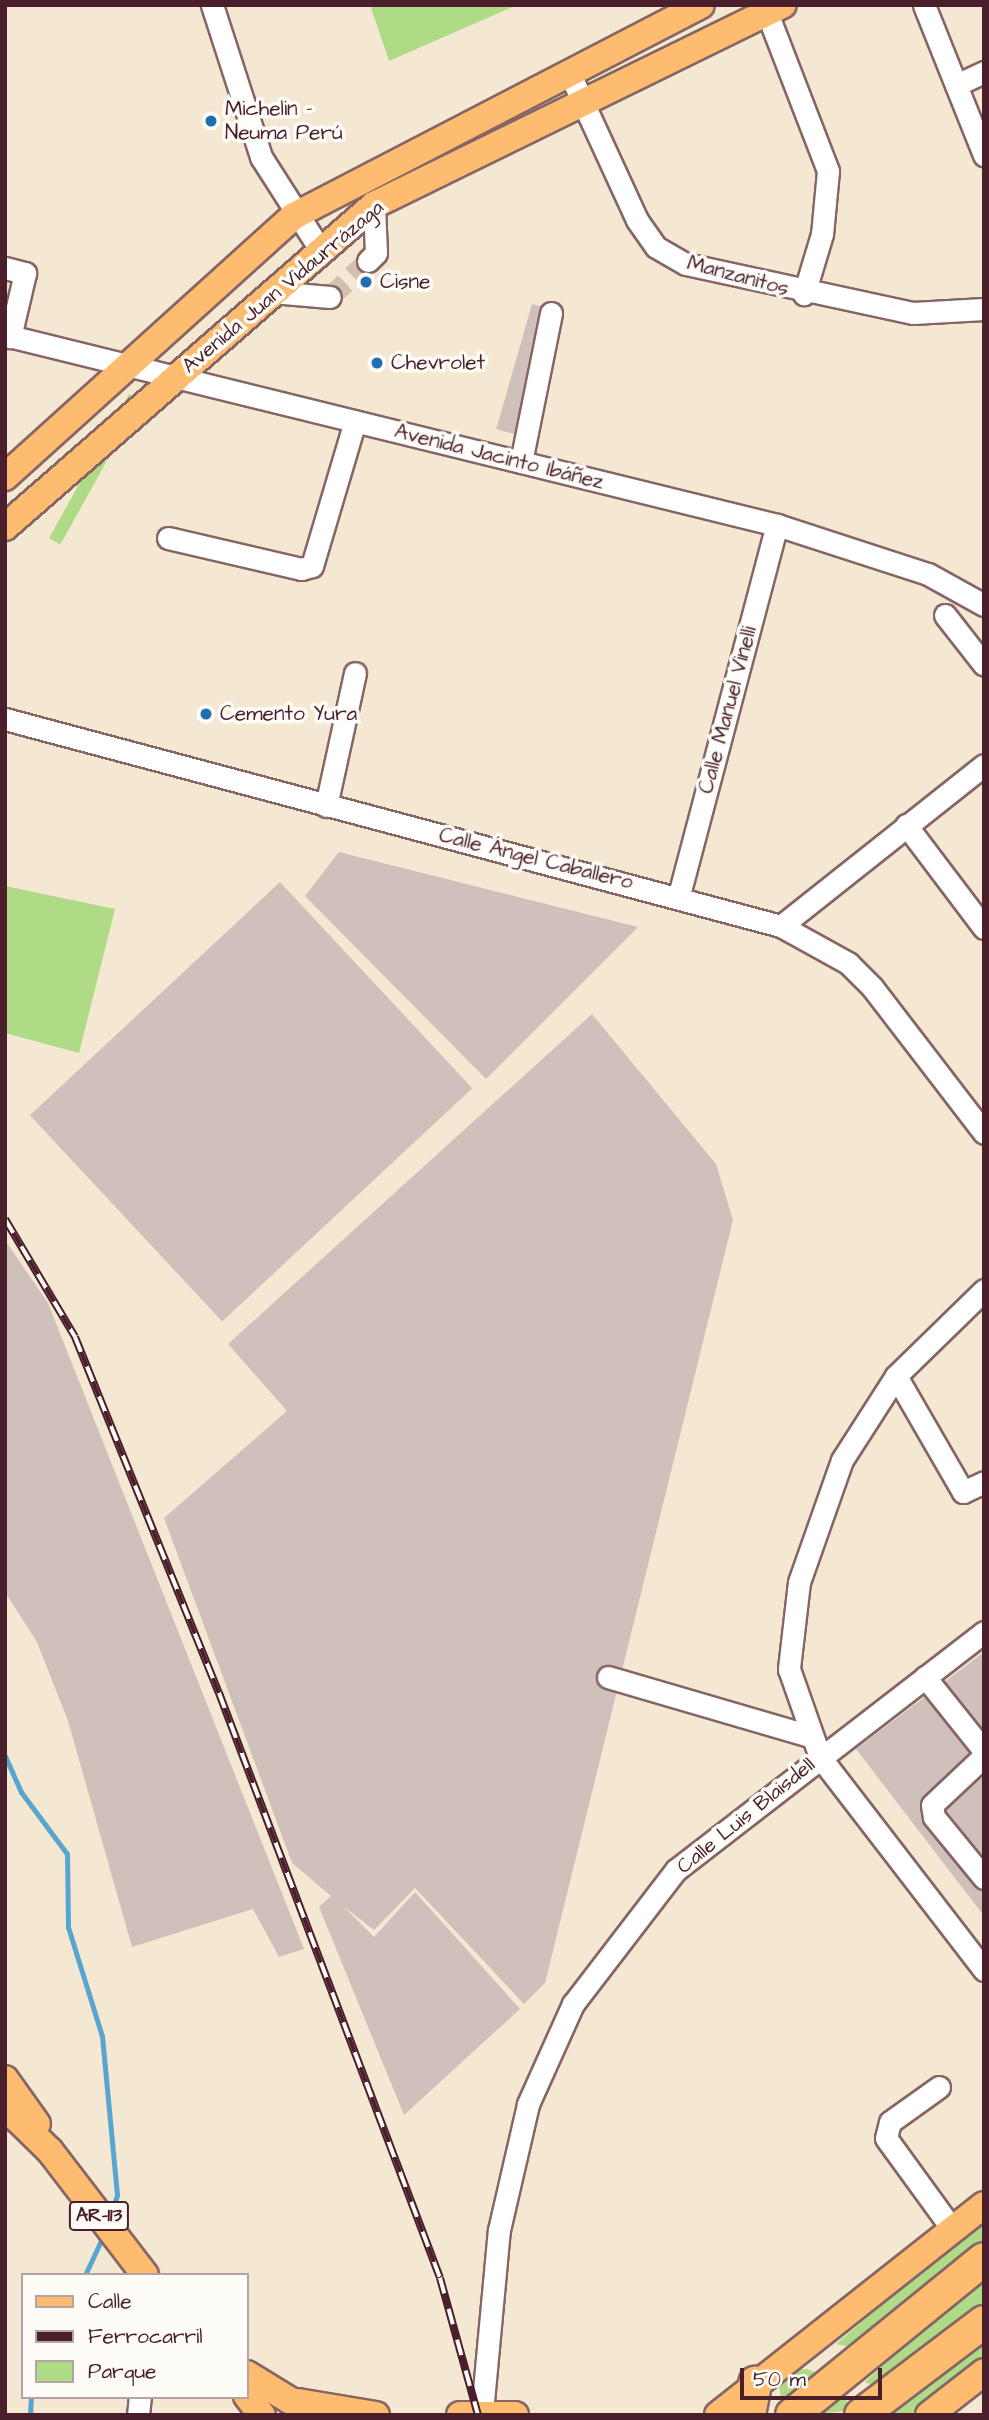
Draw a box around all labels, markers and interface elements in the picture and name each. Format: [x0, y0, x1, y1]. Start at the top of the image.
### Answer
place label: Michelin - Neuma Perú [225, 96, 343, 146]
marker: Michelin - Neuma Perú [203, 113, 219, 129]
street label: Avenida Juan Vidaurrázaga [177, 195, 389, 379]
street label: Manzanitos [684, 250, 792, 302]
place label: Cisne [380, 269, 430, 295]
marker: Cisne [358, 274, 374, 290]
place label: Chevrolet [391, 350, 485, 376]
marker: Chevrolet [369, 355, 385, 371]
street label: Avenida Jacinto Ibáñez [392, 419, 606, 495]
street label: Calle Manuel Vinelli [694, 624, 762, 796]
place label: Cemento Yura [220, 701, 357, 727]
marker: Cemento Yura [198, 706, 214, 722]
street label: Calle Ángel Caballero [436, 823, 636, 895]
street label: Calle Luis Blaisdell [672, 1753, 820, 1879]
road number: AR-113 [68, 2200, 130, 2232]
legend [21, 2273, 248, 2399]
text: Calle [88, 2287, 132, 2316]
text: Ferrocarril [88, 2322, 203, 2351]
scale bar [744, 2354, 886, 2398]
text: Parque [88, 2357, 156, 2386]
text: 50 m [753, 2365, 806, 2394]

